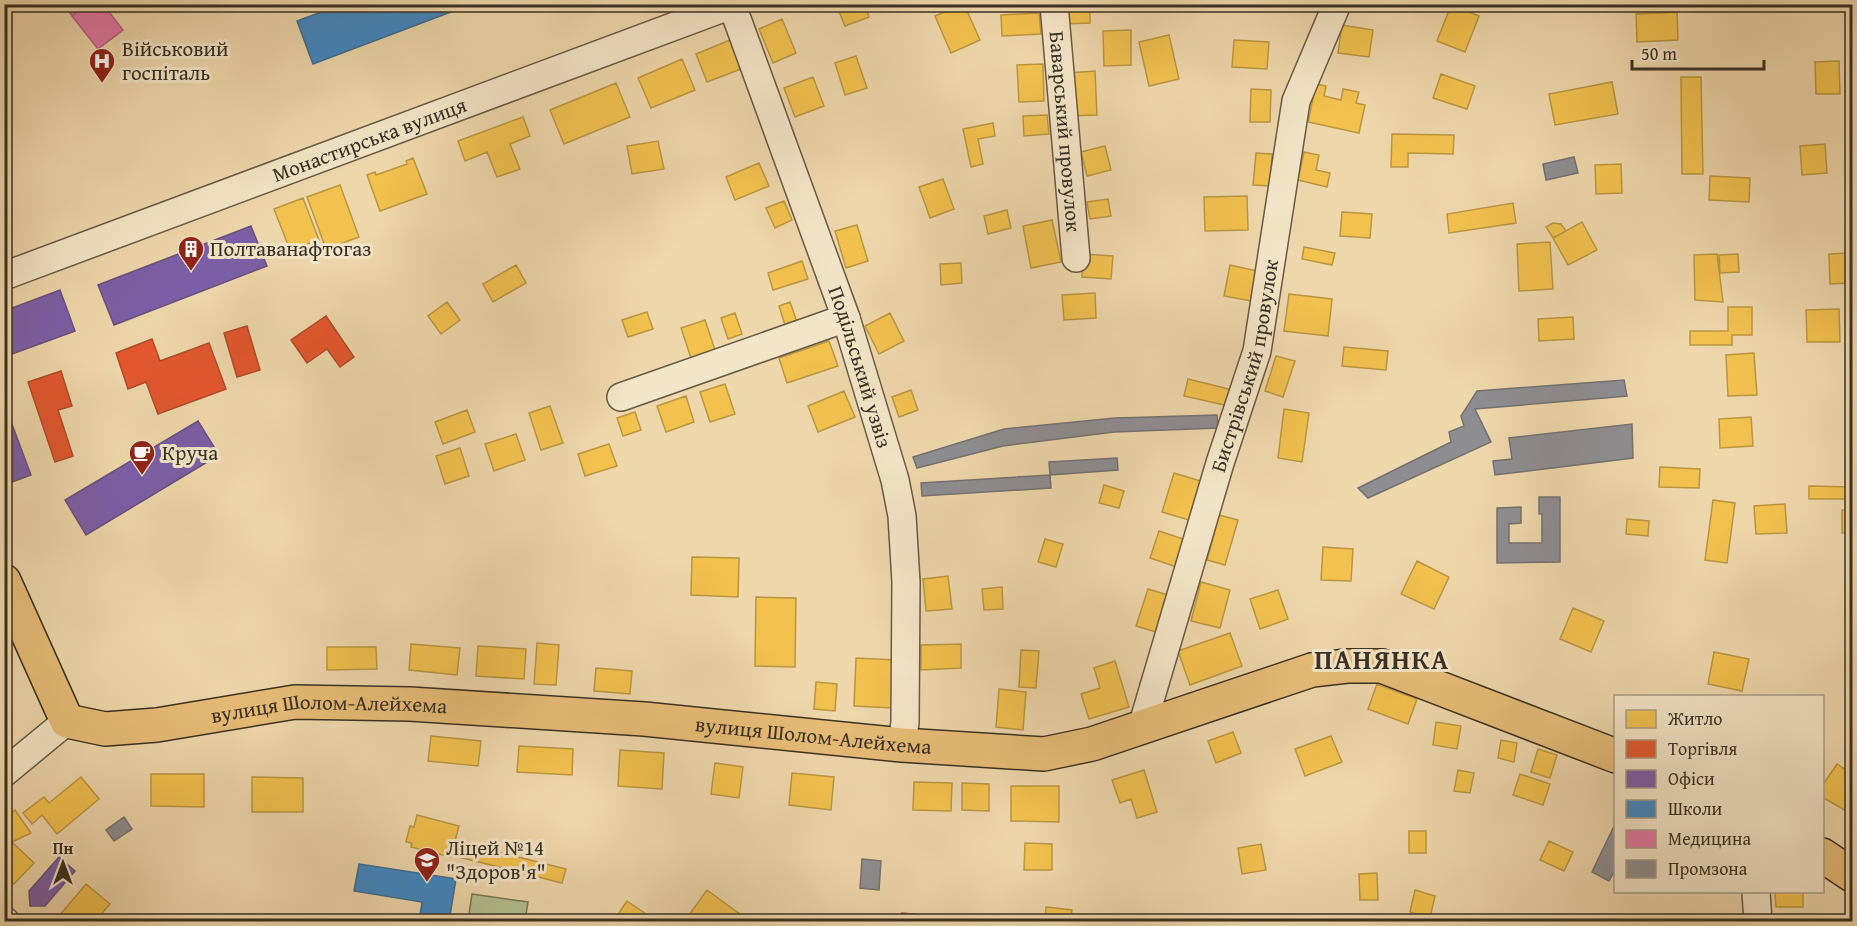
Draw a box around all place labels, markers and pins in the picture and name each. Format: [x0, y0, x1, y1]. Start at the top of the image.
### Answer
place label: Військовий госпіталь [122, 33, 228, 88]
hospital icon: Військовий госпіталь [87, 46, 117, 84]
place label: Полтаванафтогаз [210, 233, 371, 264]
building icon: Полтаванафтогаз [176, 234, 206, 272]
place label: Круча [162, 437, 218, 468]
cafe icon: Круча [127, 438, 157, 476]
place label: Ліцей №14 "Здоров'я" [446, 832, 546, 887]
school or university icon: Ліцей №14 "Здоров'я" [412, 845, 442, 883]

